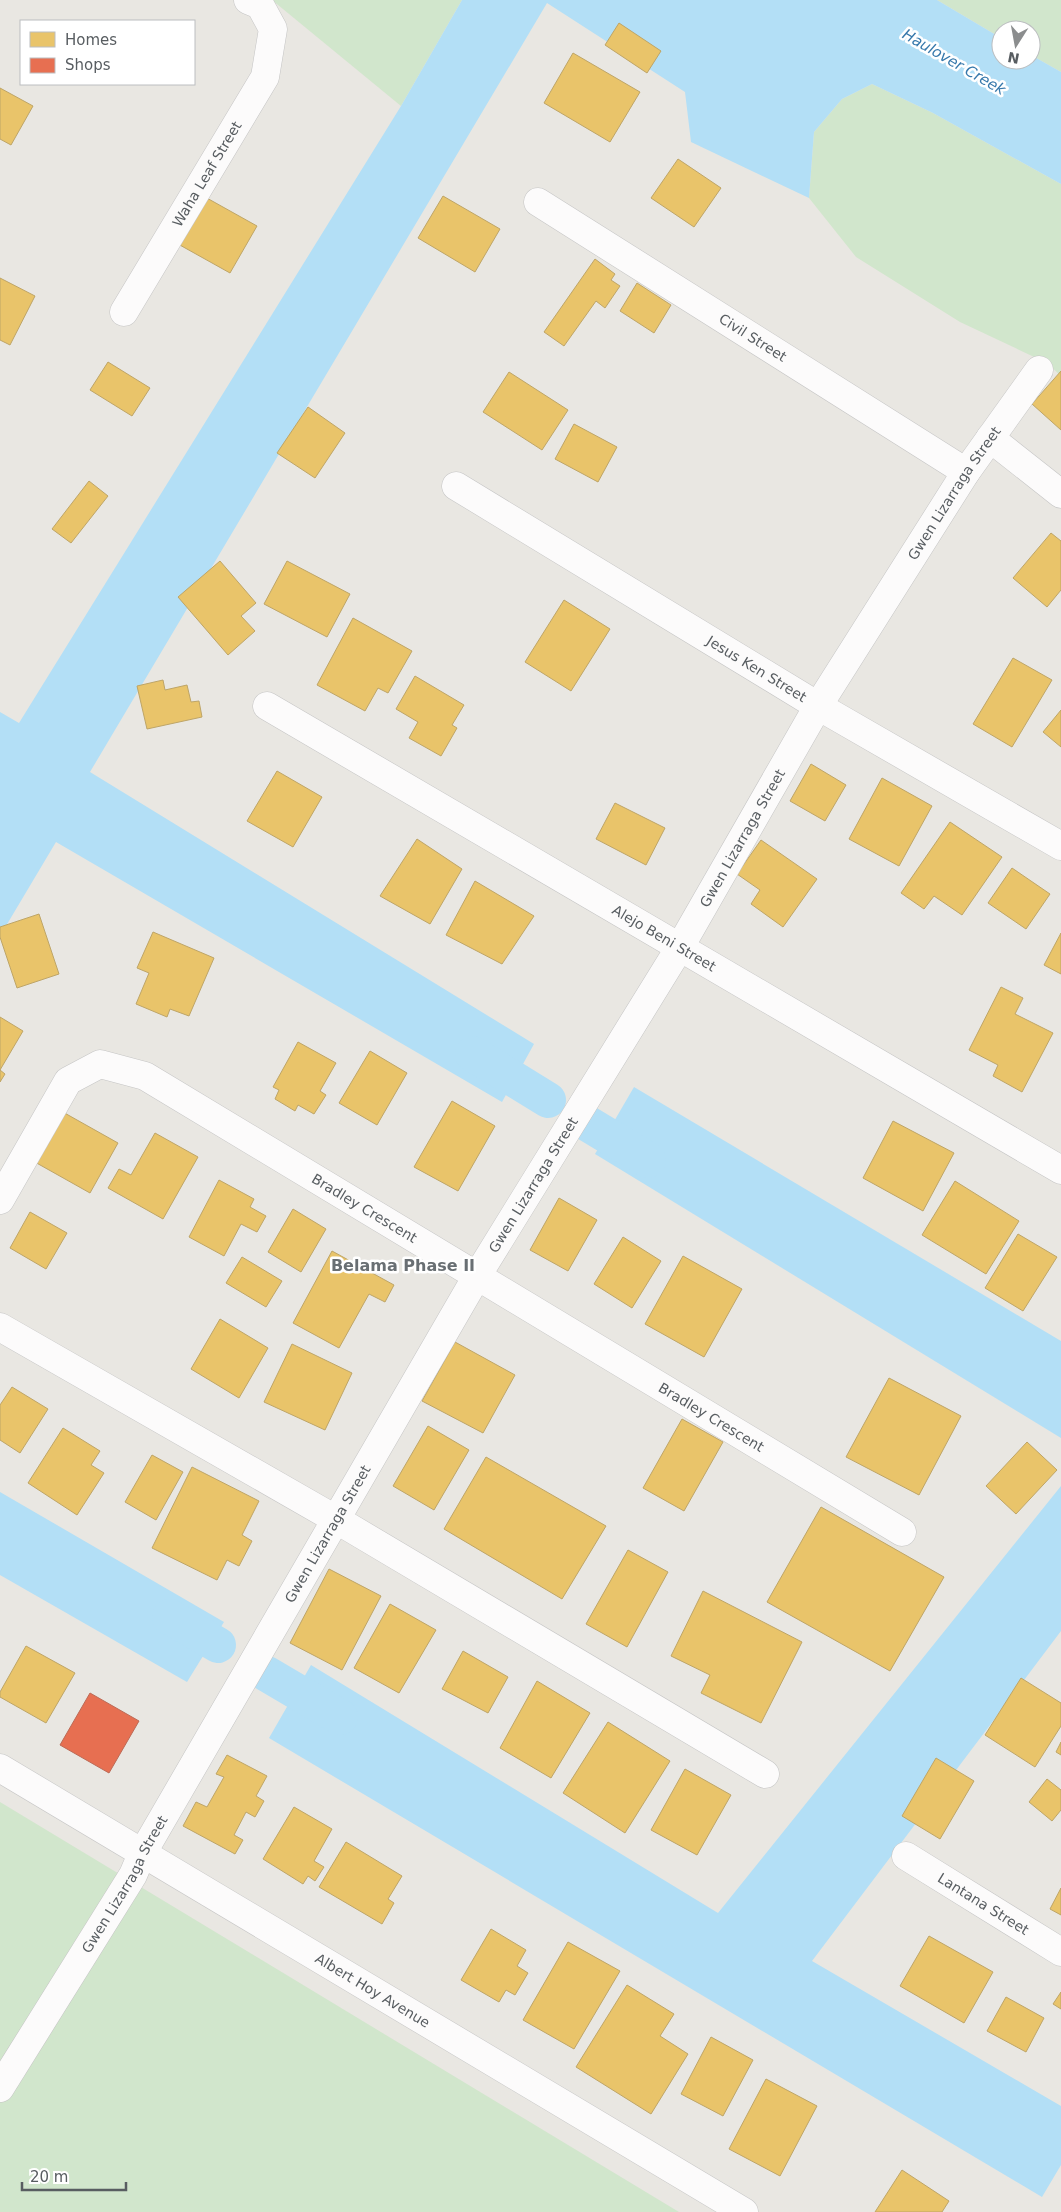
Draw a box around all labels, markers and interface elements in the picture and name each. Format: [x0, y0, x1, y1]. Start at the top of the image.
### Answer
legend [20, 20, 195, 85]
north arrow [991, 20, 1041, 70]
water label: Haulover Creek [899, 25, 1010, 99]
text: Homes [65, 31, 117, 49]
text: N [1006, 49, 1021, 67]
text: Shops [65, 56, 111, 74]
street label: Waha Leaf Street [169, 118, 245, 230]
street label: Civil Street [716, 310, 790, 365]
street label: Gwen Lizarraga Street [905, 423, 1004, 563]
street label: Jesus Ken Street [703, 632, 810, 705]
street label: Gwen Lizarraga Street [697, 766, 788, 910]
street label: Alejo Beni Street [610, 902, 719, 975]
street label: Gwen Lizarraga Street [485, 1114, 581, 1256]
street label: Bradley Crescent [309, 1170, 420, 1246]
district label: Belama Phase II [331, 1256, 475, 1275]
street label: Bradley Crescent [656, 1379, 767, 1455]
street label: Gwen Lizarraga Street [281, 1462, 374, 1605]
street label: Gwen Lizarraga Street [78, 1812, 171, 1956]
street label: Lantana Street [935, 1870, 1032, 1938]
street label: Albert Hoy Avenue [312, 1950, 433, 2031]
scale bar [22, 2160, 126, 2192]
text: 20 m [30, 2168, 68, 2186]

